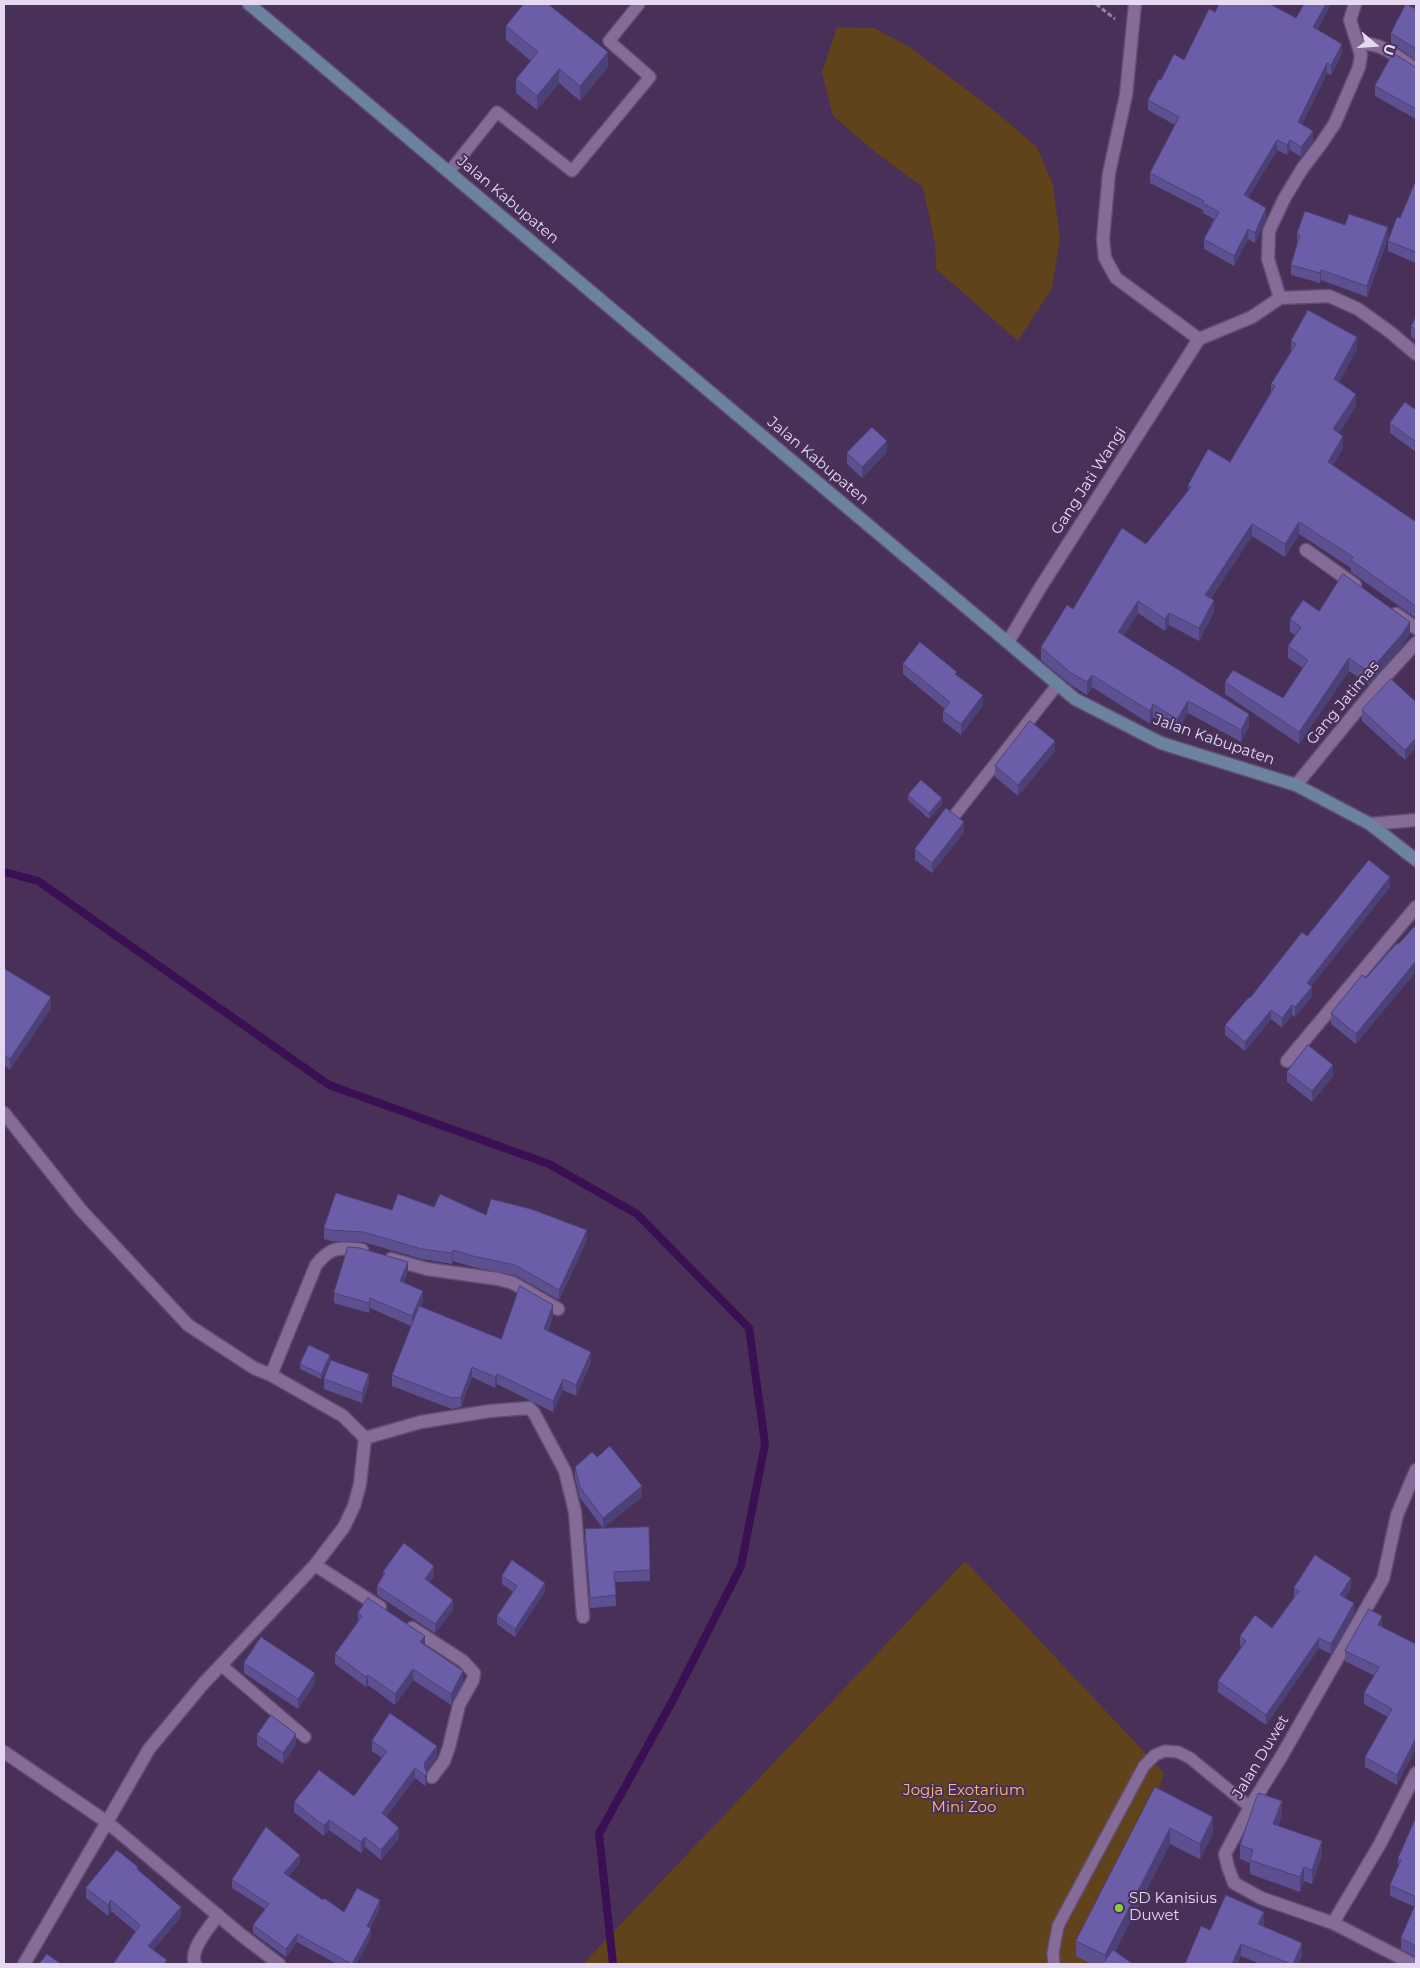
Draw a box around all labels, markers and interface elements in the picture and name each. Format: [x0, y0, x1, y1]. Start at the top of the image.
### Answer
north arrow [1350, 20, 1400, 70]
text: U [1379, 42, 1400, 58]
street label: Jalan Kabupaten [454, 152, 562, 248]
street label: Jalan Kabupaten [764, 413, 872, 509]
street label: Gang Jati Wangi [1048, 424, 1130, 538]
street label: Gang Jatimas [1303, 658, 1383, 748]
street label: Jalan Kabupaten [1151, 711, 1277, 769]
street label: Jalan Duwet [1229, 1712, 1293, 1802]
park label: Jogja Exotarium Mini Zoo [903, 1782, 1025, 1817]
place label: SD Kanisius Duwet [1129, 1890, 1217, 1925]
marker: SD Kanisius Duwet [1113, 1902, 1125, 1914]

